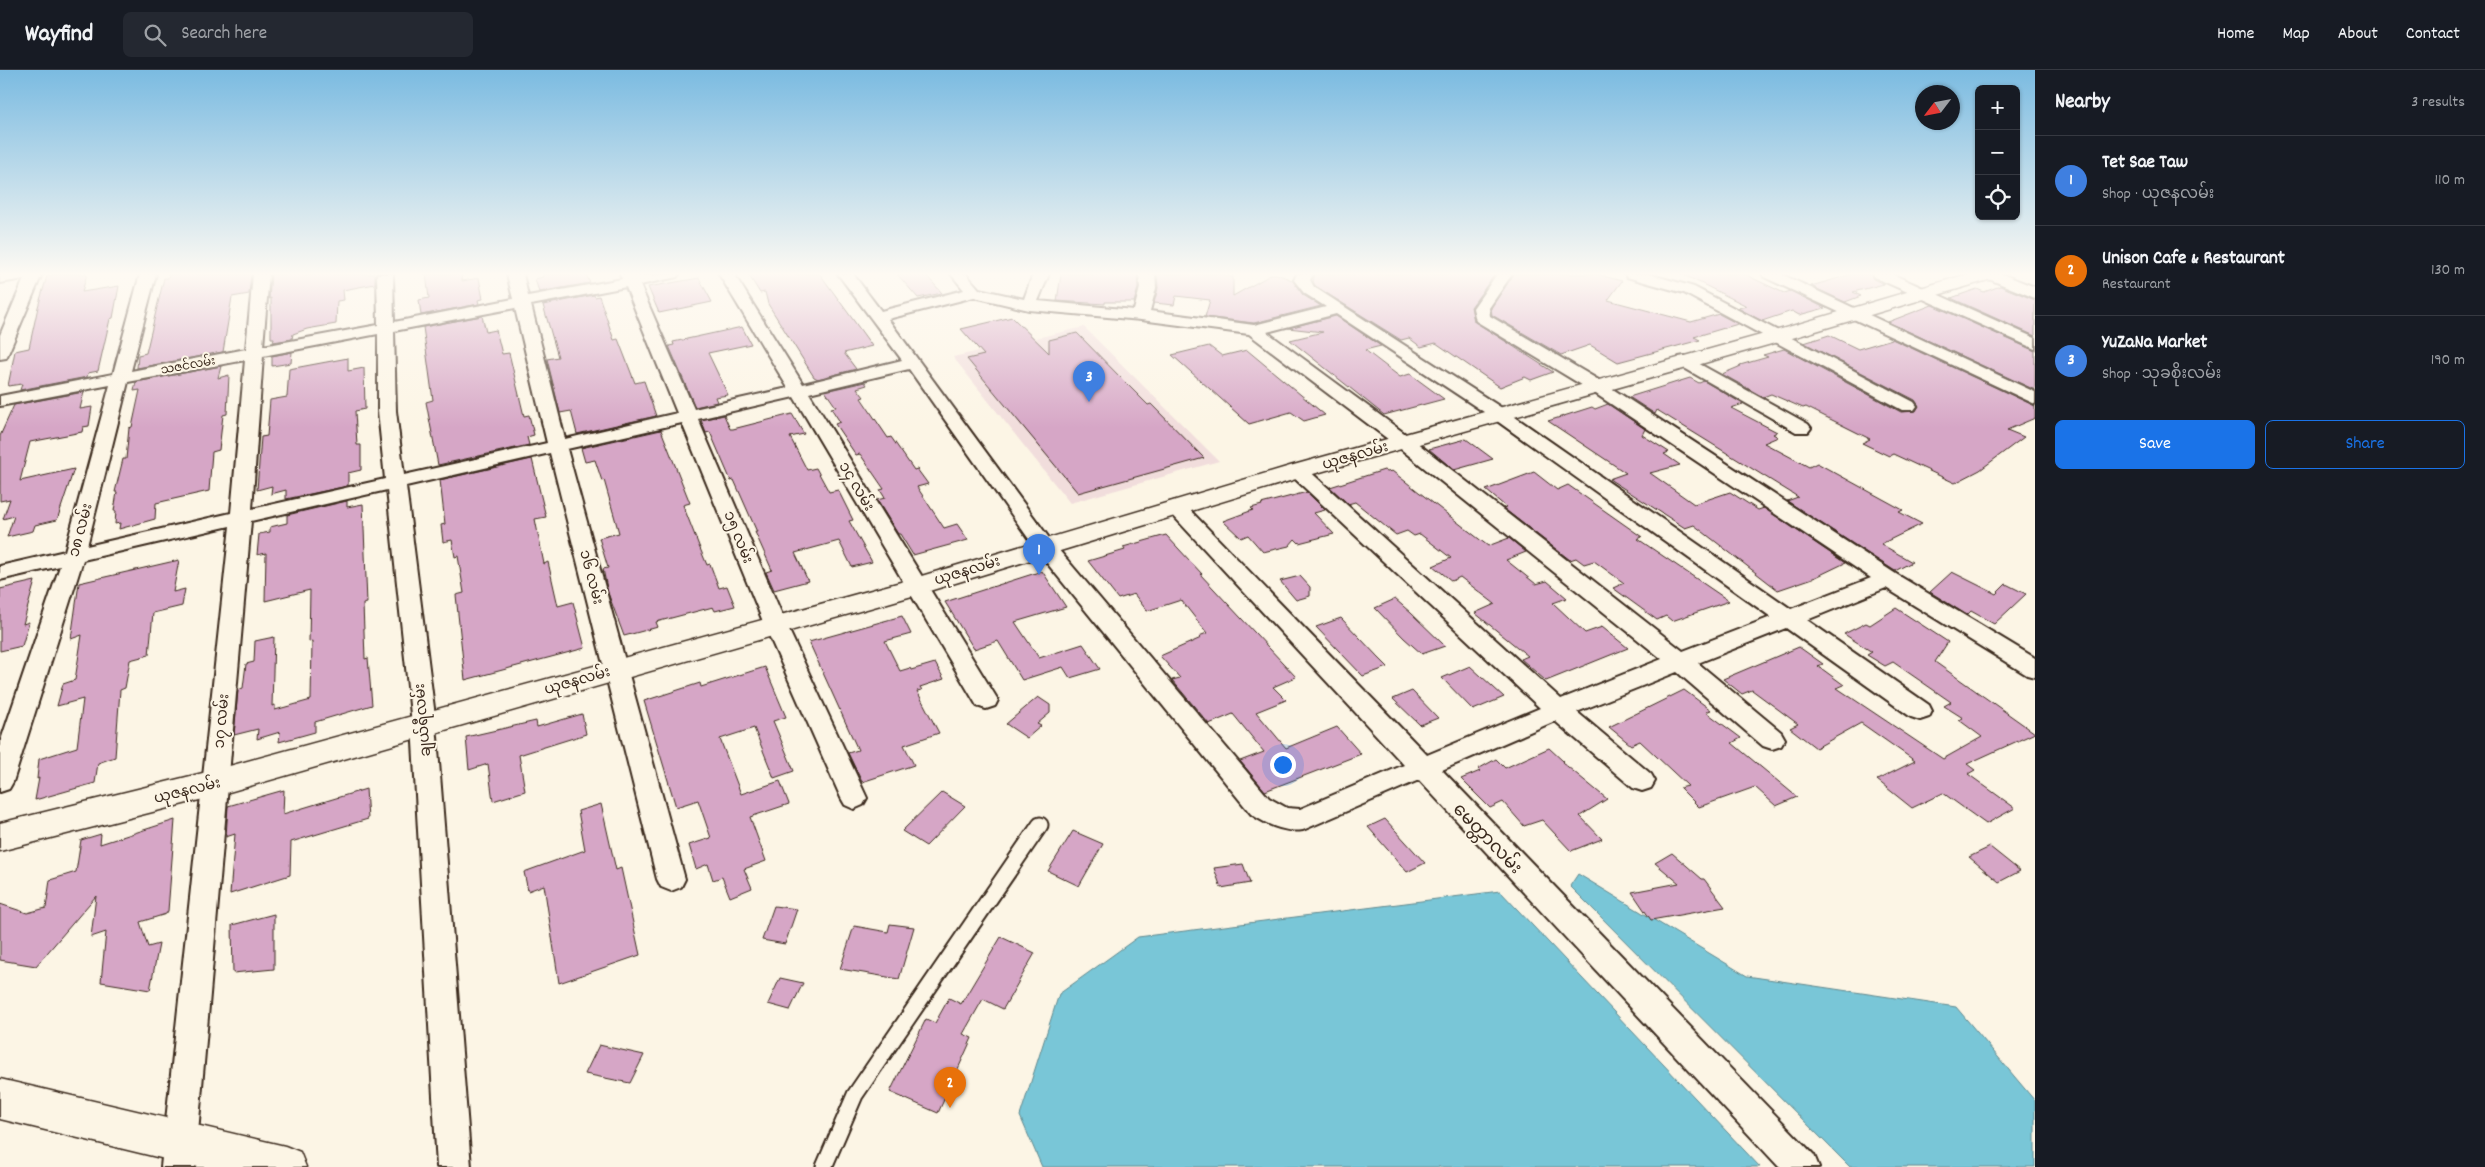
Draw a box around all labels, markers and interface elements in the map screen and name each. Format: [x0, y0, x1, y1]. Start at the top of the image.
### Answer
search box [123, 12, 473, 57]
text: Wayfind [25, 18, 93, 52]
icon: search [141, 21, 169, 49]
text: Search here [181, 21, 267, 48]
text: Home [2217, 22, 2254, 47]
text: Map [2282, 22, 2310, 47]
text: About [2338, 22, 2378, 47]
text: Contact [2406, 22, 2460, 47]
north arrow [1915, 85, 1960, 130]
map controls [1975, 85, 2020, 220]
button: + [1975, 85, 2020, 130]
text: Nearby [2055, 88, 2110, 118]
text: 3 results [2411, 91, 2465, 114]
button: − [1975, 130, 2020, 175]
text: Tet Sae Taw [2102, 150, 2188, 177]
text: 1 [2069, 169, 2073, 192]
text: 110 m [2435, 169, 2465, 192]
button: locate [1975, 175, 2020, 220]
text: Shop · ယုဇနလမ်း [2102, 183, 2214, 206]
text: Unison Cafe & Restaurant [2102, 246, 2285, 273]
text: 2 [2068, 259, 2075, 282]
text: 130 m [2431, 259, 2465, 282]
text: Restaurant [2102, 273, 2171, 296]
text: YuZaNa Market [2102, 330, 2207, 357]
text: 3 [2067, 349, 2075, 372]
text: 190 m [2431, 349, 2465, 372]
street label: သဇင်လမ်း [159, 351, 217, 380]
pin: 3 [1073, 361, 1105, 402]
text: Shop · သုခစိုးလမ်း [2102, 363, 2221, 386]
button: Save [2055, 420, 2255, 469]
button: Share [2265, 420, 2465, 469]
street label: ယုဇနလမ်း [1320, 436, 1391, 477]
street label: ၁၄ လမ်း [832, 458, 880, 516]
street label: ၁၈ လမ်း [63, 501, 100, 560]
street label: ၁၅ လမ်း [717, 508, 759, 567]
pin: 1 [1023, 534, 1055, 575]
street label: ၁၆ လမ်း [572, 547, 609, 607]
street label: ယုဇနလမ်း [932, 551, 1003, 592]
street label: ယုဇနလမ်း [542, 661, 613, 702]
street label: ချယ်ရီလမ်း [409, 682, 438, 757]
street label: ၁၇ လမ်း [209, 693, 236, 749]
your location [1270, 752, 1296, 778]
street label: ယုဇနလမ်း [152, 772, 223, 811]
street label: မေတ္တာလမ်း [1446, 796, 1529, 881]
pin: 2 [934, 1067, 966, 1108]

